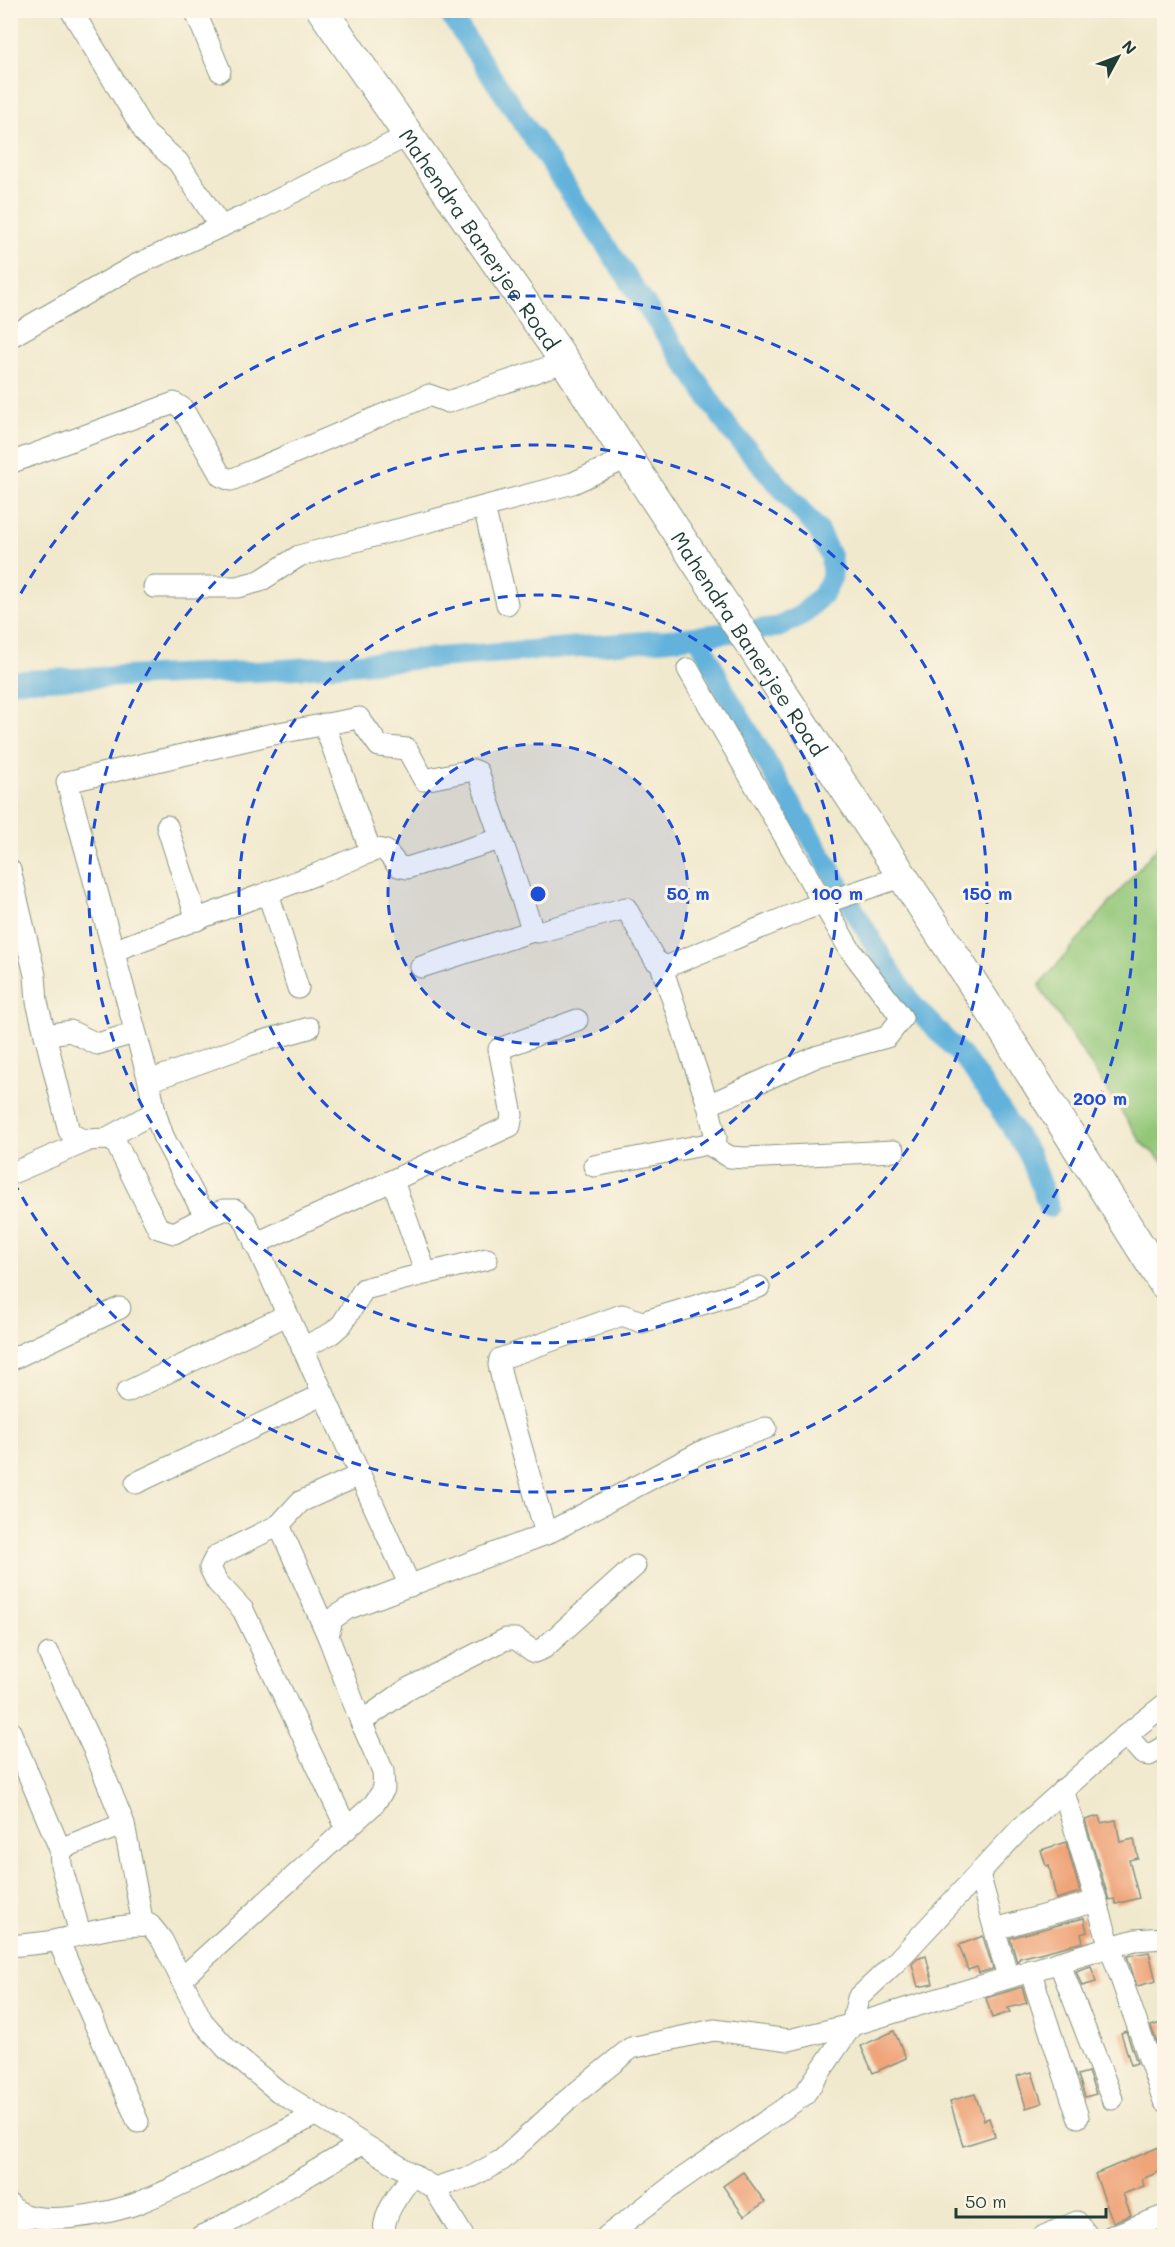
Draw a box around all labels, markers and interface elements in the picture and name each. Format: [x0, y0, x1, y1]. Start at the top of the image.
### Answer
north arrow [1088, 27, 1148, 87]
text: N [1118, 35, 1142, 58]
street label: Mahendra Banerjee Road [394, 123, 566, 355]
street label: Mahendra Banerjee Road [666, 525, 833, 761]
text: 50 m [667, 881, 709, 905]
text: 100 m [811, 881, 863, 905]
text: 150 m [962, 881, 1012, 905]
centre of rings [528, 884, 548, 904]
text: 200 m [1073, 1086, 1127, 1110]
scale bar [956, 2181, 1106, 2219]
text: 50 m [965, 2189, 1007, 2213]

